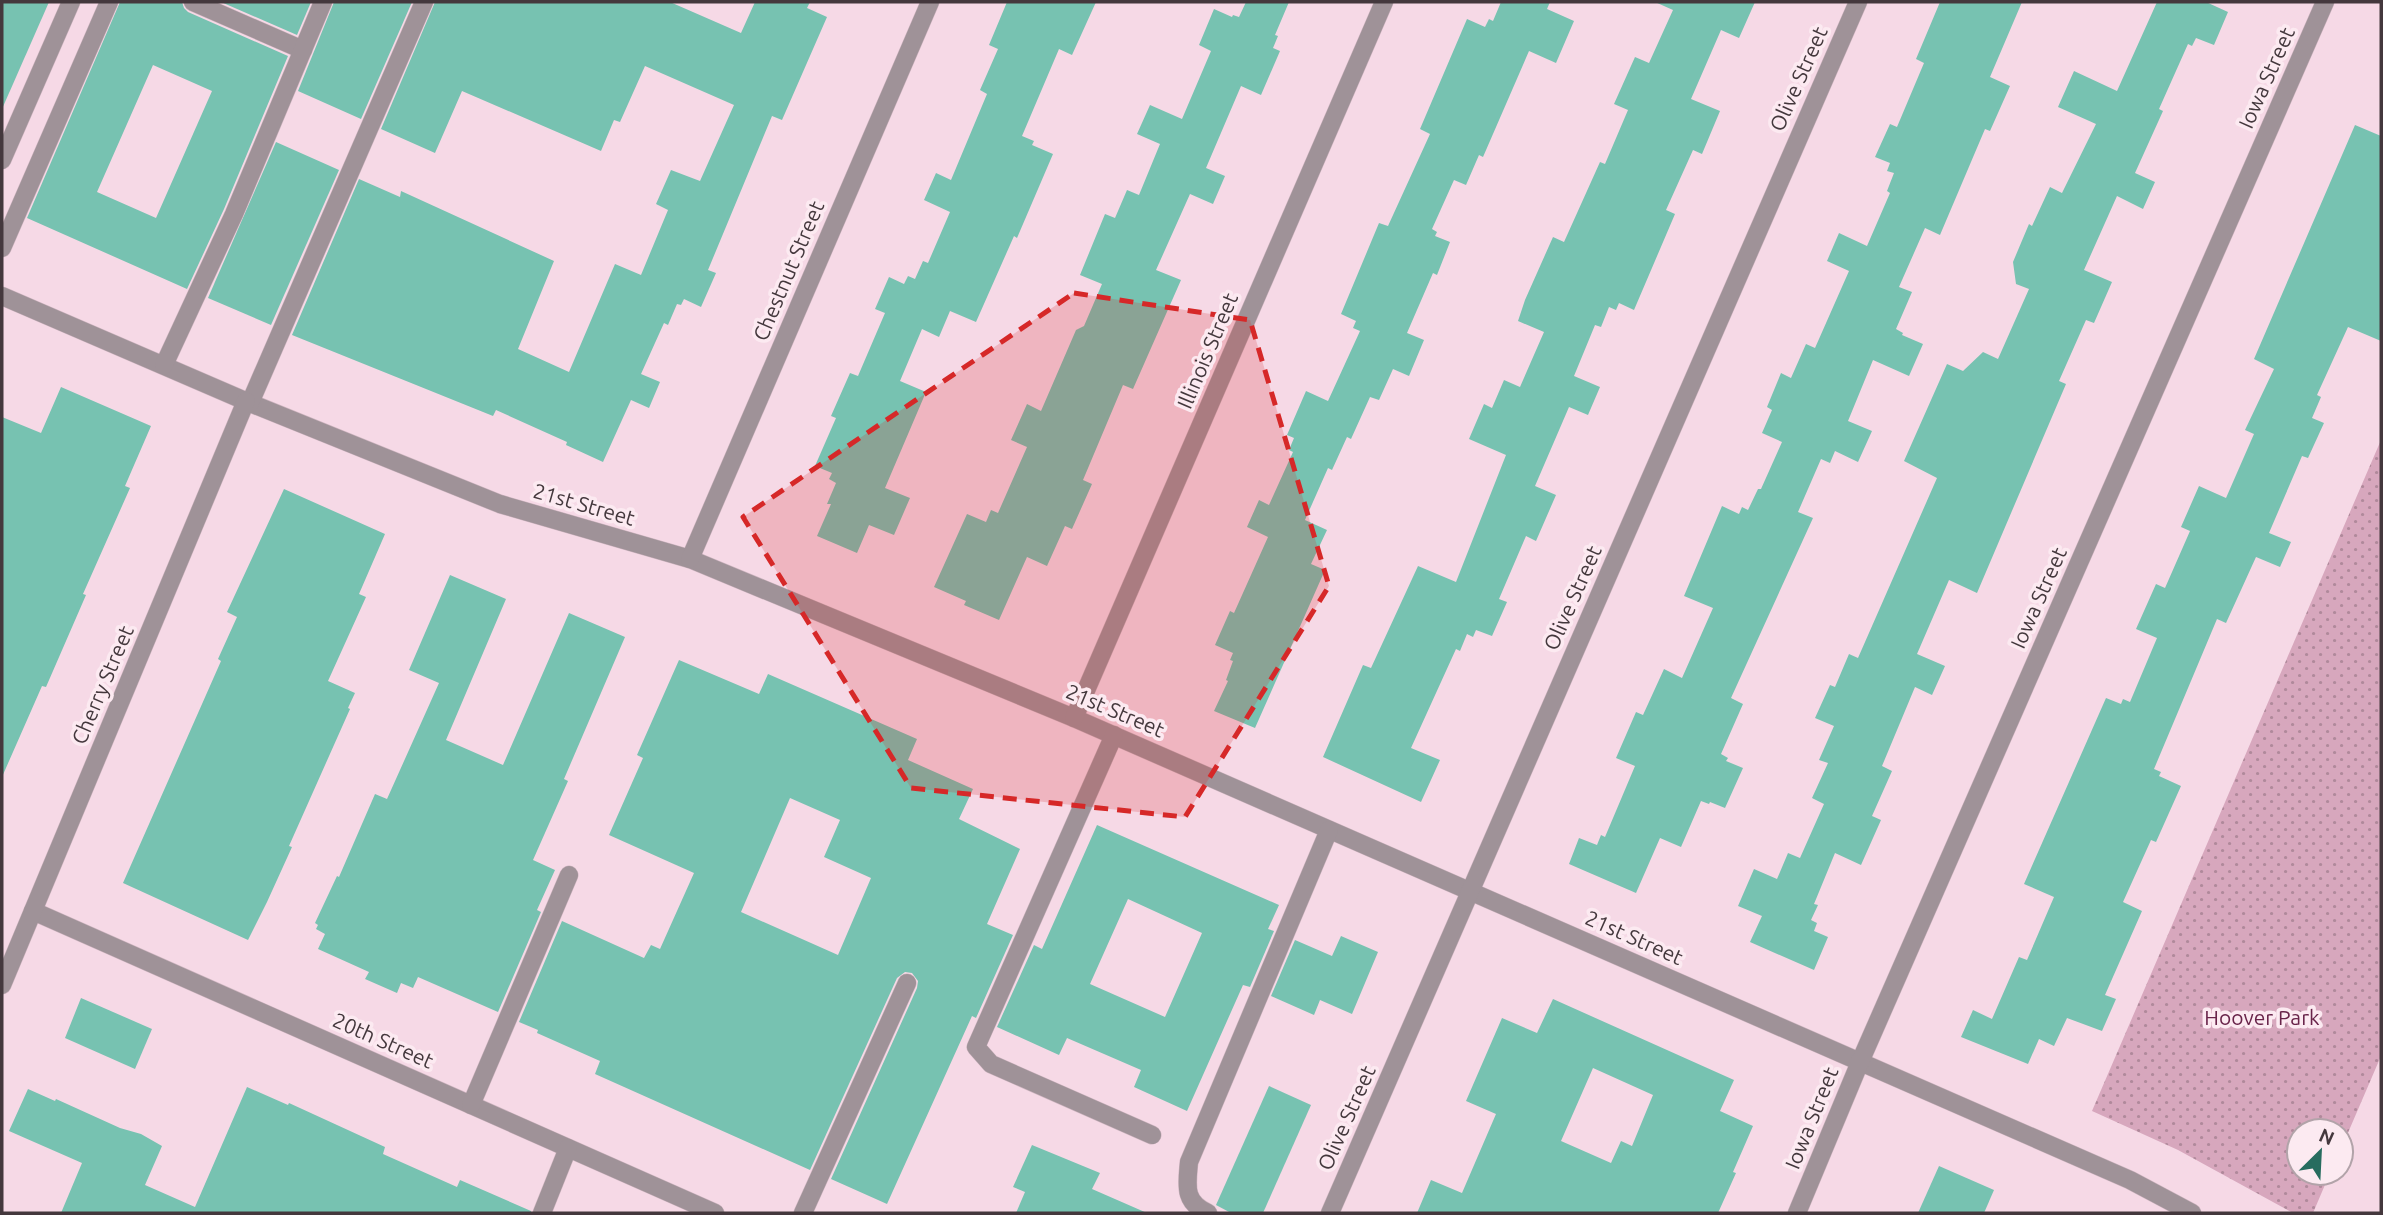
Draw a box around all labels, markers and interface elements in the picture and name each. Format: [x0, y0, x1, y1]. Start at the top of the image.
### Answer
street label: Olive Street [1764, 23, 1832, 135]
street label: Iowa Street [2233, 23, 2299, 132]
street label: Chestnut Street [748, 197, 828, 344]
street label: Illinois Street [1172, 289, 1242, 412]
street label: 21st Street [531, 478, 638, 530]
street label: Olive Street [1538, 542, 1606, 654]
street label: Iowa Street [2005, 543, 2071, 652]
street label: Cherry Street [66, 622, 138, 747]
street label: 21st Street [1063, 679, 1168, 742]
street label: 21st Street [1582, 905, 1687, 969]
park label: Hoover Park [2204, 1005, 2320, 1029]
street label: 20th Street [329, 1007, 437, 1073]
street label: Olive Street [1312, 1062, 1380, 1174]
street label: Iowa Street [1780, 1063, 1842, 1172]
north arrow [2285, 1117, 2355, 1187]
text: N [2316, 1124, 2338, 1149]

